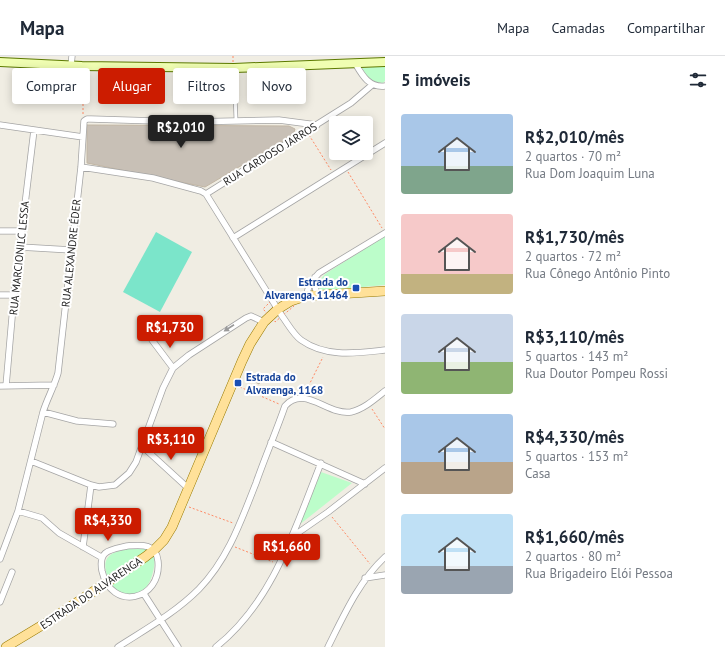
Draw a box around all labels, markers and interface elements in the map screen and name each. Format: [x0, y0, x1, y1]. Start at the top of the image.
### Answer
text: Mapa [20, 16, 64, 40]
text: Mapa [497, 19, 530, 37]
text: Camadas [552, 19, 605, 37]
text: Compartilhar [627, 19, 705, 37]
chip: Comprar [12, 68, 90, 104]
chip: Alugar [98, 68, 165, 104]
chip: Filtros [173, 68, 239, 104]
chip: Novo [247, 68, 306, 104]
text: 5 imóveis [401, 69, 471, 91]
icon: filters [687, 69, 709, 91]
pin: R$2,010 [144, 115, 218, 149]
map controls [329, 116, 373, 160]
button: layers [329, 116, 373, 160]
text: R$2,010 [157, 119, 205, 136]
street label: RUA CARDOSO JARROS [220, 119, 320, 189]
text: R$2,010/mês [525, 126, 624, 148]
icon: home [433, 130, 481, 178]
text: 2 quartos · 70 m² [525, 148, 621, 165]
text: Rua Dom Joaquim Luna [525, 165, 655, 182]
street label: RUA ALEXANDRE ÉDER [58, 198, 84, 308]
street label: RUA MARCIONILC LESSA [6, 200, 32, 316]
text: R$1,730/mês [525, 226, 624, 248]
icon: home [433, 230, 481, 278]
text: 2 quartos · 72 m² [525, 248, 621, 265]
text: Rua Cônego Antônio Pinto [525, 265, 670, 282]
place label: Estrada do Alvarenga, 11464 [265, 275, 349, 302]
marker: Estrada do Alvarenga, 11464 [351, 283, 361, 293]
pin: R$1,730 [133, 315, 207, 349]
text: R$1,730 [146, 319, 194, 336]
one-way arrow [224, 325, 235, 332]
text: R$3,110/mês [525, 326, 624, 348]
icon: home [433, 330, 481, 378]
text: 5 quartos · 143 m² [525, 348, 628, 365]
text: Rua Doutor Pompeu Rossi [525, 365, 668, 382]
place label: Estrada do Alvarenga, 1168 [246, 370, 323, 397]
marker: Estrada do Alvarenga, 1168 [233, 378, 243, 388]
text: R$4,330/mês [525, 426, 624, 448]
pin: R$3,110 [134, 427, 208, 461]
icon: home [433, 430, 481, 478]
text: R$3,110 [147, 431, 195, 448]
text: 5 quartos · 153 m² [525, 448, 628, 465]
text: Casa [525, 465, 551, 482]
pin: R$4,330 [71, 508, 145, 542]
text: R$4,330 [84, 512, 132, 529]
text: R$1,660/mês [525, 526, 624, 548]
icon: home [433, 530, 481, 578]
pin: R$1,660 [250, 534, 324, 568]
text: R$1,660 [263, 538, 311, 555]
text: 2 quartos · 80 m² [525, 548, 621, 565]
street label: ESTRADA DO ALVARENGA [37, 553, 145, 632]
text: Rua Brigadeiro Elói Pessoa [525, 565, 673, 582]

